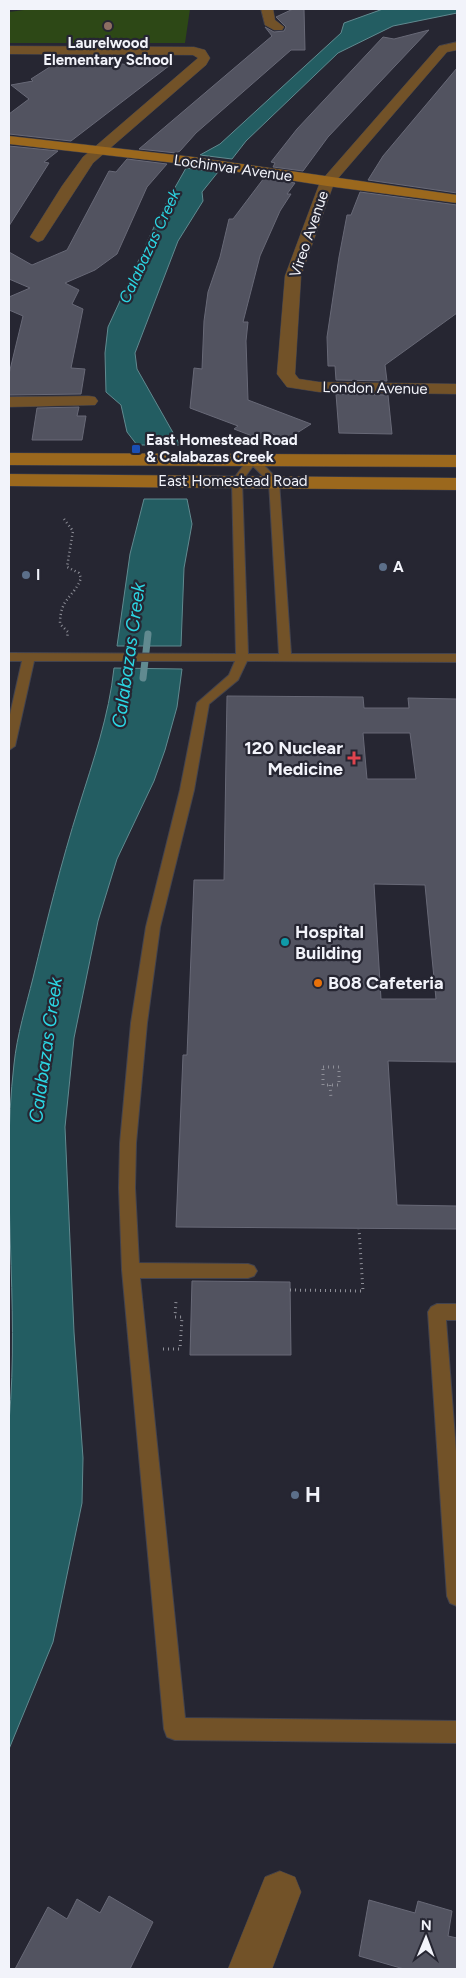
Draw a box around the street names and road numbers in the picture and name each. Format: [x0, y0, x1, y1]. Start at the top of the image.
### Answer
street label: Lochinvar Avenue [173, 151, 293, 185]
street label: Vireo Avenue [286, 188, 332, 280]
street label: London Avenue [322, 378, 428, 398]
street label: East Homestead Road [158, 472, 308, 490]

